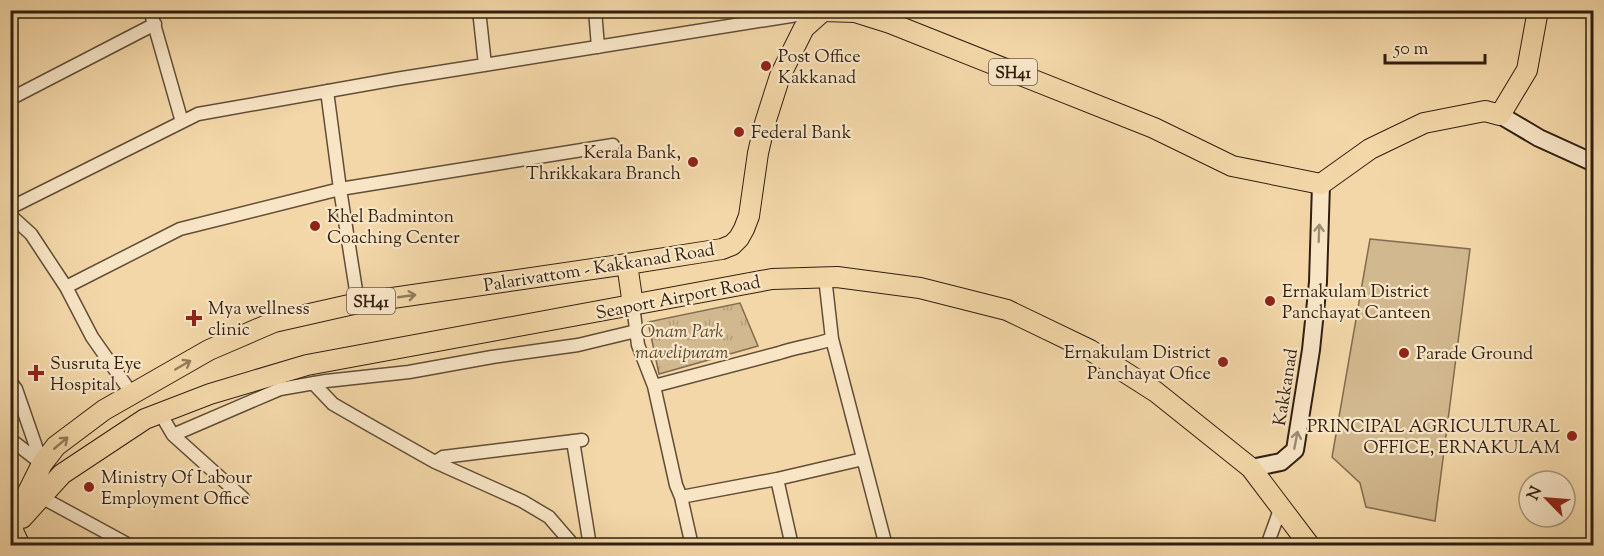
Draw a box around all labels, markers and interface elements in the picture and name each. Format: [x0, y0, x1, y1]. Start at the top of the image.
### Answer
scale bar [1385, 27, 1486, 65]
text: 50 m [1393, 37, 1429, 63]
place label: Post Office Kakkanad [778, 45, 861, 92]
marker: Post Office Kakkanad [759, 59, 773, 73]
road number: SH41 [989, 59, 1037, 85]
place label: Federal Bank [751, 121, 852, 147]
marker: Federal Bank [732, 125, 746, 139]
place label: Kerala Bank, Thrikkakara Branch [526, 141, 681, 188]
marker: Kerala Bank, Thrikkakara Branch [686, 155, 700, 169]
place label: Khel Badminton Coaching Center [327, 205, 460, 252]
marker: Khel Badminton Coaching Center [308, 219, 322, 233]
one-way arrow [1314, 223, 1325, 243]
street label: Palarivattom - Kakkanad Road [482, 238, 717, 300]
street label: Seaport Airport Road [594, 270, 763, 328]
place label: Ernakulam District Panchayat Canteen [1282, 280, 1431, 327]
road number: SH41 [347, 288, 395, 314]
one-way arrow [397, 290, 417, 301]
marker: Ernakulam District Panchayat Canteen [1263, 294, 1277, 308]
place label: Mya wellness clinic [208, 297, 310, 344]
marker: Mya wellness clinic [185, 309, 203, 327]
park label: Onam Park mavelipuram [635, 320, 729, 367]
place label: Ernakulam District Panchayat Ofice [1064, 341, 1211, 388]
place label: Parade Ground [1416, 342, 1533, 368]
marker: Parade Ground [1397, 346, 1411, 360]
street label: Kakkanad [1268, 347, 1306, 428]
place label: Susruta Eye Hospital [50, 352, 141, 399]
marker: Ernakulam District Panchayat Ofice [1216, 355, 1230, 369]
one-way arrow [174, 358, 191, 370]
marker: Susruta Eye Hospital [27, 364, 45, 382]
place label: PRINCIPAL AGRICULTURAL OFFICE, ERNAKULAM [1307, 415, 1560, 462]
marker: PRINCIPAL AGRICULTURAL OFFICE, ERNAKULAM [1565, 429, 1579, 443]
one-way arrow [1291, 431, 1302, 451]
one-way arrow [53, 436, 68, 450]
place label: Ministry Of Labour Employment Office [101, 466, 253, 513]
north arrow [1517, 469, 1577, 529]
marker: Ministry Of Labour Employment Office [82, 480, 96, 494]
text: N [1523, 483, 1549, 504]

